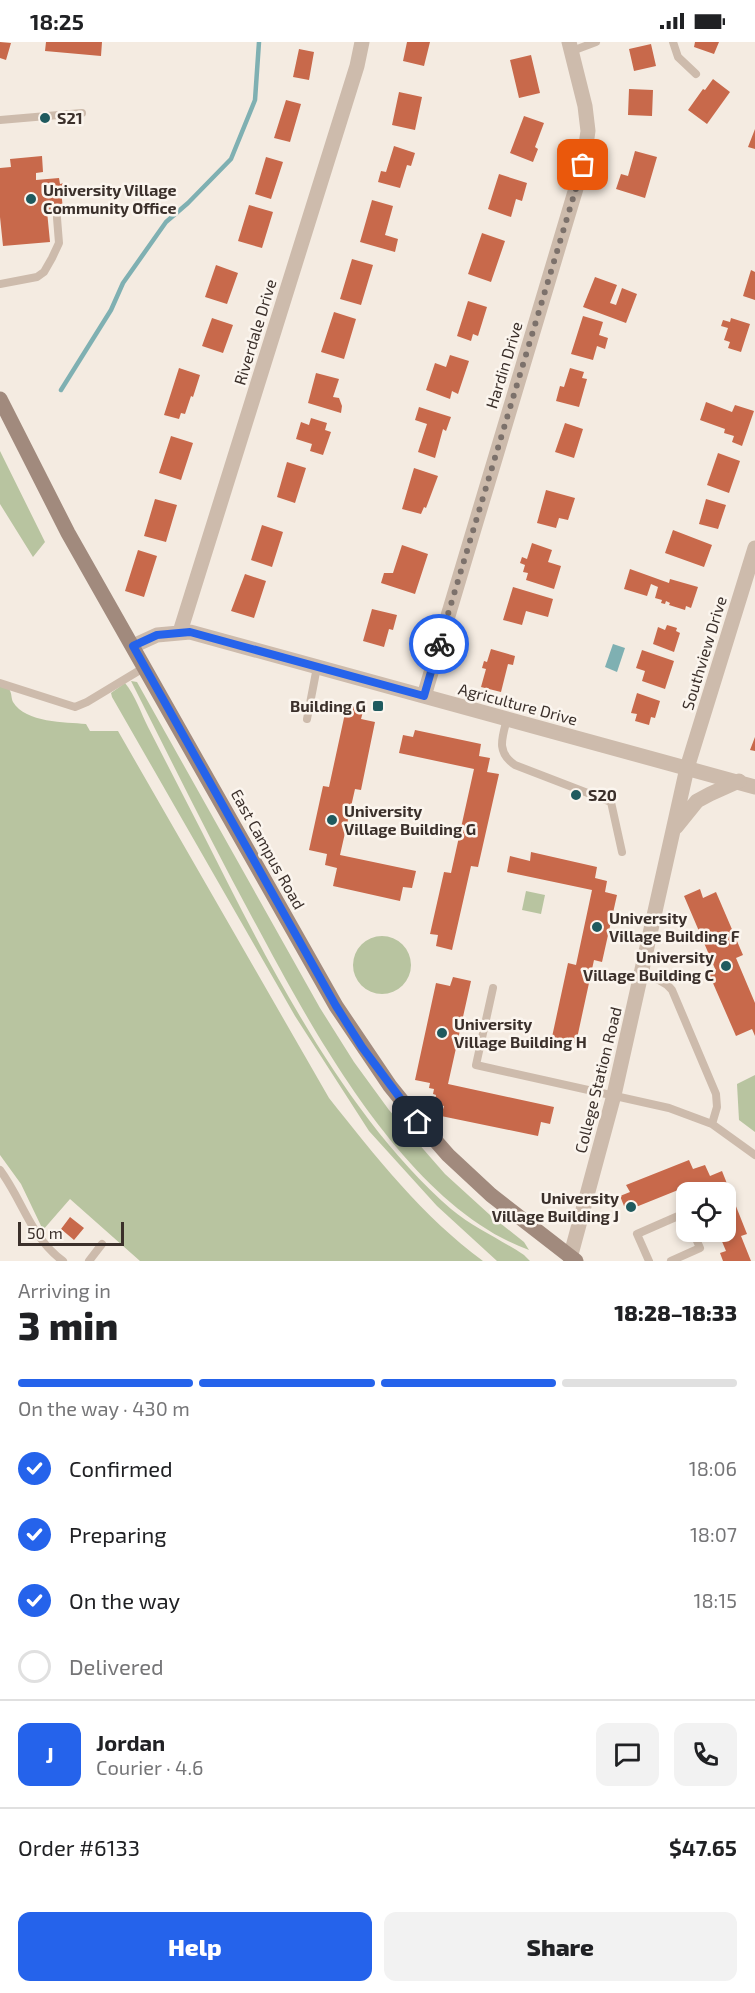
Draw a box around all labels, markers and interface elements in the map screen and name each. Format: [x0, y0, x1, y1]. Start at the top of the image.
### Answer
text: 18:25 [30, 8, 84, 34]
place label: S21 [57, 108, 83, 127]
marker: S21 [38, 111, 52, 125]
pin [557, 139, 608, 190]
icon: bag [566, 148, 599, 181]
place label: University Village Community Office [43, 180, 177, 218]
marker: University Village Community Office [24, 192, 38, 206]
street label: Riverdale Drive [229, 277, 280, 387]
street label: Hardin Drive [481, 319, 526, 411]
street label: Southview Drive [677, 594, 730, 712]
courier [409, 614, 469, 674]
icon: bike [423, 628, 456, 661]
street label: Agriculture Drive [457, 678, 580, 729]
place label: Building G [290, 696, 366, 715]
marker: Building G [371, 699, 385, 713]
street label: East Campus Road [228, 785, 309, 912]
place label: S20 [588, 785, 617, 804]
marker: S20 [569, 788, 583, 802]
place label: University Village Building G [344, 801, 476, 838]
marker: University Village Building G [325, 813, 339, 827]
place label: University Village Building F [609, 908, 740, 945]
marker: University Village Building F [590, 920, 604, 934]
place label: University Village Building C [583, 947, 714, 984]
marker: University Village Building C [719, 959, 733, 973]
street label: College Station Road [570, 1005, 625, 1155]
place label: University Village Building H [454, 1014, 587, 1051]
marker: University Village Building H [435, 1026, 449, 1040]
pin [392, 1096, 443, 1147]
icon: home [401, 1105, 434, 1138]
map controls [676, 1182, 736, 1242]
button: locate [676, 1182, 736, 1242]
place label: University Village Building J [492, 1188, 619, 1225]
marker: University Village Building J [624, 1200, 638, 1214]
scale bar [18, 1219, 124, 1246]
text: 50 m [27, 1223, 63, 1242]
text: Arriving in [18, 1278, 111, 1302]
text: 18:28–18:33 [614, 1299, 737, 1325]
text: 3 min [18, 1301, 118, 1348]
text: On the way · 430 m [18, 1396, 190, 1420]
icon: check [18, 1452, 51, 1485]
text: Confirmed [69, 1455, 173, 1481]
text: 18:06 [689, 1456, 737, 1480]
icon: check [18, 1518, 51, 1551]
text: Preparing [69, 1521, 167, 1547]
text: 18:07 [690, 1522, 737, 1546]
icon: check [18, 1584, 51, 1617]
text: On the way [69, 1587, 180, 1613]
text: 18:15 [694, 1588, 737, 1612]
text: Delivered [69, 1653, 164, 1679]
button: chat [596, 1723, 659, 1786]
button: phone [674, 1723, 737, 1786]
text: Jordan [96, 1729, 165, 1755]
text: J [45, 1741, 54, 1767]
text: Courier · 4.6 [96, 1755, 203, 1779]
text: Order #6133 [18, 1834, 140, 1860]
text: $47.65 [669, 1834, 737, 1860]
button: Help [18, 1912, 372, 1981]
button: Share [384, 1912, 737, 1981]

